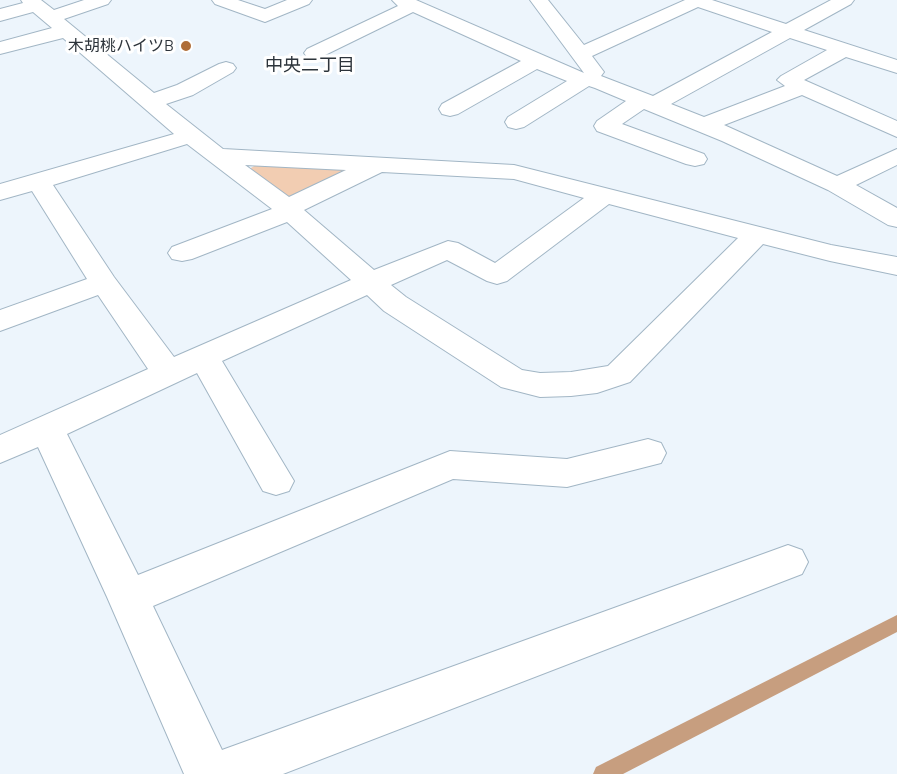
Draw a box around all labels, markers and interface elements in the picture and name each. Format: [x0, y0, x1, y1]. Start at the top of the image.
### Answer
place label: 木胡桃ハイツB [68, 36, 174, 56]
marker: 木胡桃ハイツB [179, 39, 193, 53]
district label: 中央二丁目 [265, 54, 355, 76]

